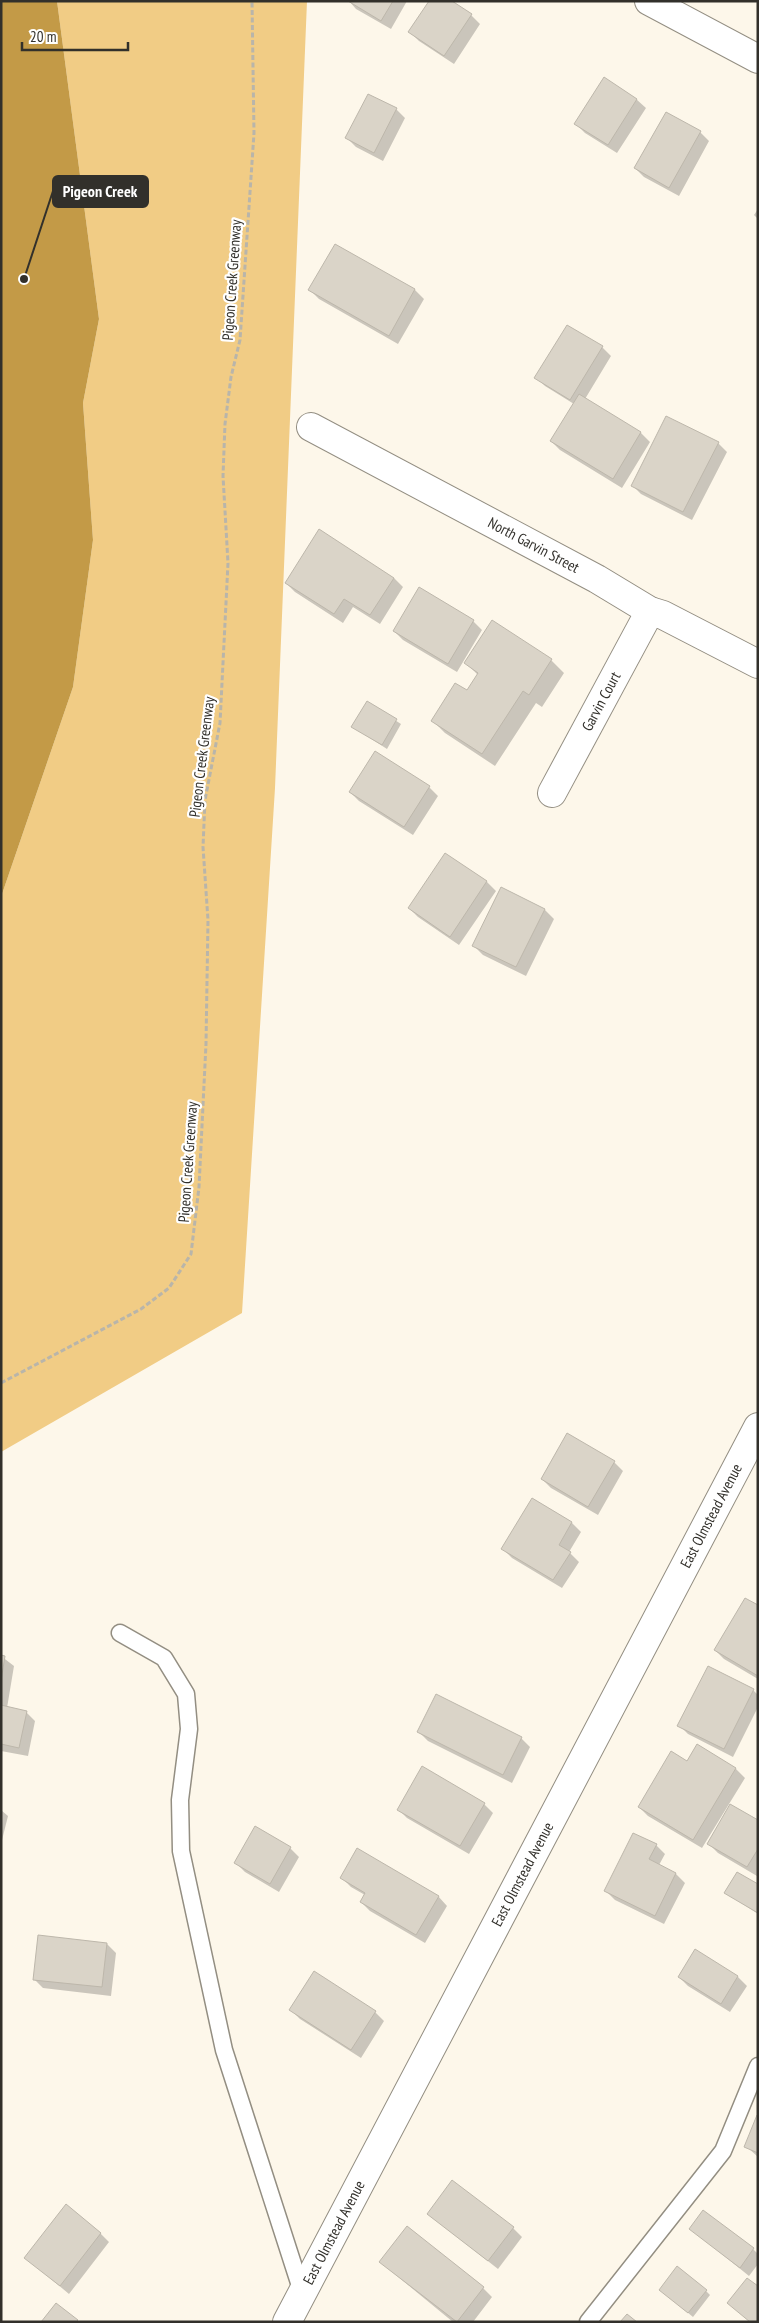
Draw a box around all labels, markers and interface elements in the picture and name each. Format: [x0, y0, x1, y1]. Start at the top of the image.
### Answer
scale bar [22, 20, 129, 52]
text: 20 m [30, 27, 56, 46]
callout: Pigeon Creek [53, 176, 148, 207]
text: Pigeon Creek [63, 181, 138, 201]
street label: Pigeon Creek Greenway [218, 218, 245, 341]
street label: North Garvin Street [485, 513, 583, 577]
street label: Garvin Court [577, 668, 625, 734]
street label: Pigeon Creek Greenway [185, 695, 218, 818]
street label: Pigeon Creek Greenway [174, 1100, 201, 1223]
street label: East Olmstead Avenue [676, 1460, 746, 1571]
street label: East Olmstead Avenue [487, 1819, 557, 1929]
street label: East Olmstead Avenue [298, 2177, 369, 2288]

